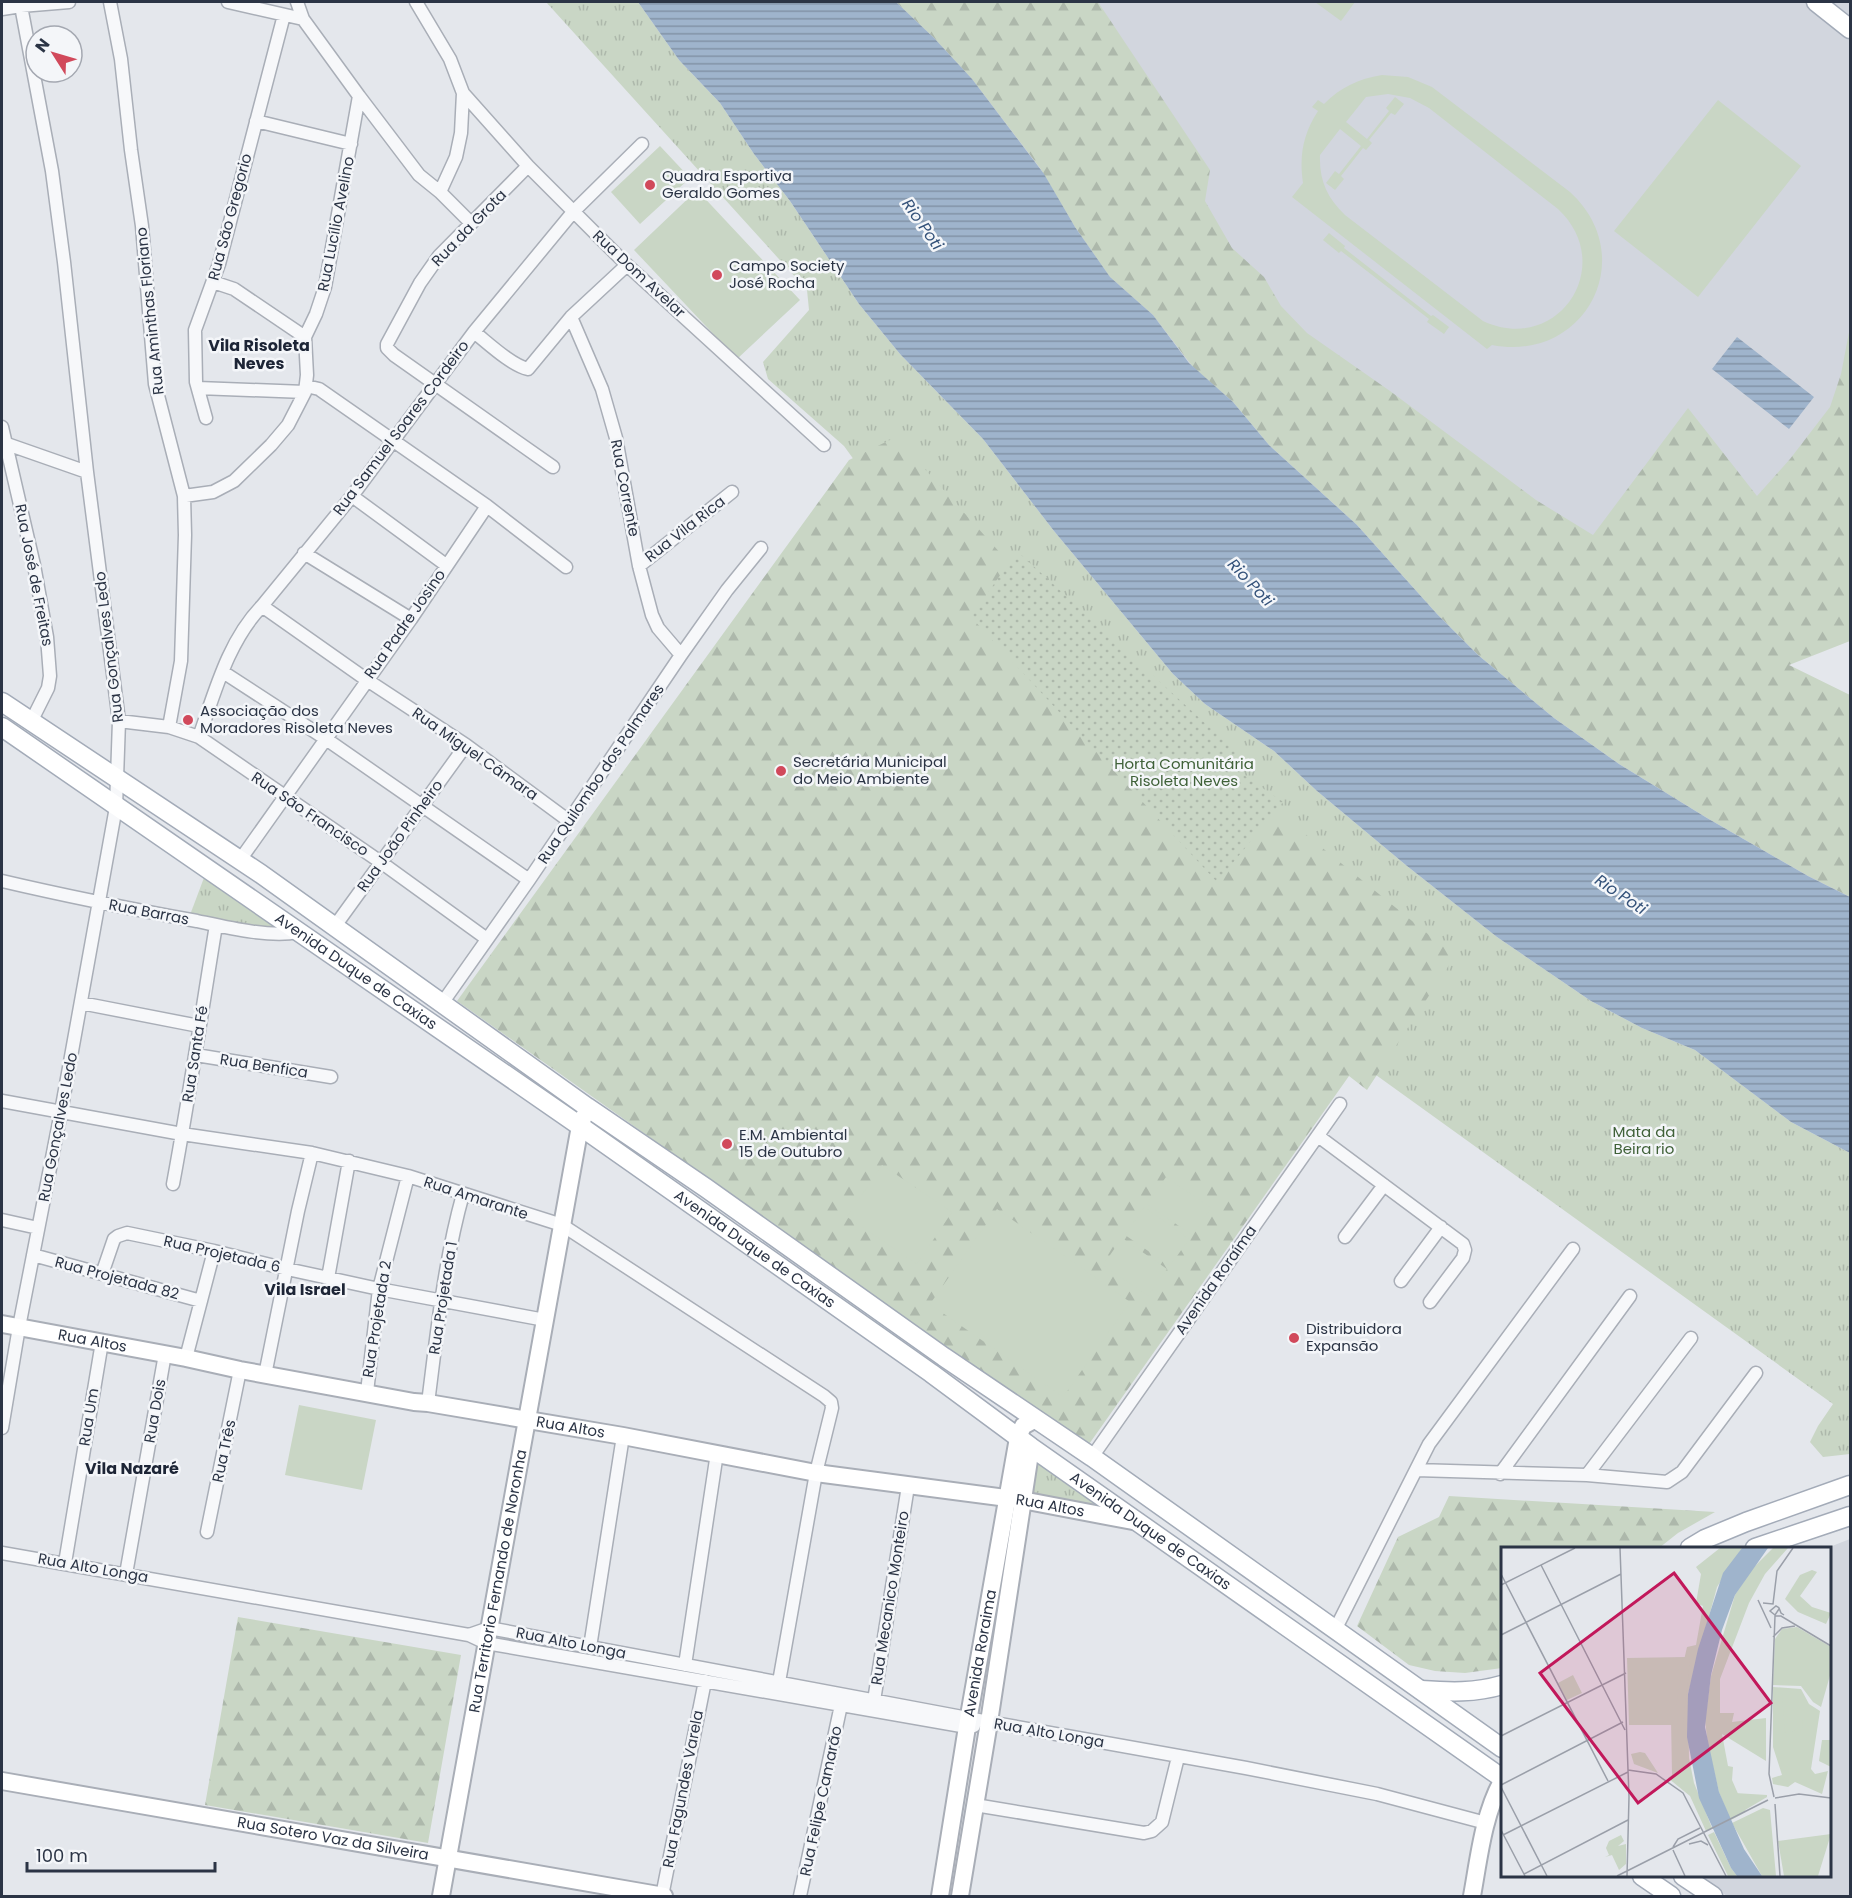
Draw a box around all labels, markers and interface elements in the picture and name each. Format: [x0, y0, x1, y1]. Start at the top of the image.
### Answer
north arrow [24, 24, 84, 84]
text: N [30, 34, 55, 57]
street label: Rua São Gregorio [202, 151, 257, 283]
street label: Rua Lucílio Avelino [312, 155, 359, 293]
place label: Quadra Esportiva Geraldo Gomes [662, 165, 792, 203]
marker: Quadra Esportiva Geraldo Gomes [643, 178, 657, 192]
street label: Rua da Grota [426, 185, 511, 271]
water label: Rio Poti [897, 194, 949, 255]
street label: Rua Dom Avelar [588, 225, 691, 322]
street label: Rua Aminthas Floriano [130, 226, 169, 396]
place label: Campo Society José Rocha [729, 255, 845, 293]
marker: Campo Society José Rocha [710, 268, 724, 282]
district label: Vila Risoleta Neves [208, 334, 310, 375]
street label: Rua Samuel Soares Cordeiro [328, 336, 473, 520]
street label: Rua Corrente [606, 437, 645, 538]
street label: Rua Vila Rica [640, 491, 729, 567]
street label: Rua José de Freitas [10, 502, 59, 648]
water label: Rio Poti [1222, 553, 1280, 612]
street label: Rua Padre Josino [359, 565, 450, 683]
street label: Rua Gonçalves Ledo [89, 570, 128, 724]
street label: Rua Quilombo dos Palmares [532, 679, 669, 868]
place label: Associação dos Moradores Risoleta Neves [200, 700, 393, 738]
street label: Rua Miguel Câmara [408, 702, 542, 805]
marker: Associação dos Moradores Risoleta Neves [181, 713, 195, 727]
place label: Secretária Municipal do Meio Ambiente [793, 751, 947, 789]
park label: Horta Comunitária Risoleta Neves [1114, 753, 1254, 791]
marker: Secretária Municipal do Meio Ambiente [774, 764, 788, 778]
street label: Rua São Francisco [247, 766, 373, 861]
street label: Rua João Pinheiro [352, 775, 447, 896]
water label: Rio Poti [1590, 869, 1652, 921]
street label: Rua Barras [107, 893, 191, 930]
street label: Avenida Duque de Caxias [271, 907, 442, 1034]
street label: Rua Santa Fé [176, 1004, 213, 1104]
street label: Rua Benfica [219, 1048, 310, 1083]
street label: Rua Gonçalves Ledo [33, 1050, 82, 1203]
park label: Mata da Beira rio [1613, 1121, 1675, 1159]
place label: E.M. Ambiental 15 de Outubro [739, 1124, 848, 1162]
marker: E.M. Ambiental 15 de Outubro [720, 1137, 734, 1151]
street label: Rua Amarante [421, 1171, 531, 1224]
street label: Avenida Duque de Caxias [670, 1184, 840, 1313]
street label: Avenida Roraíma [1170, 1221, 1261, 1339]
street label: Rua Projetada 6 [162, 1230, 283, 1277]
street label: Rua Projetada 1 [423, 1240, 462, 1356]
street label: Rua Projetada 82 [53, 1251, 182, 1304]
street label: Rua Projetada 2 [357, 1259, 396, 1379]
district label: Vila Israel [264, 1278, 346, 1301]
place label: Distribuidora Expansão [1306, 1318, 1402, 1356]
street label: Rua Altos [56, 1324, 129, 1357]
marker: Distribuidora Expansão [1287, 1331, 1301, 1345]
street label: Rua Dois [139, 1377, 170, 1445]
street label: Rua Um [74, 1386, 103, 1447]
street label: Rua Altos [535, 1410, 607, 1443]
street label: Rua Três [207, 1417, 240, 1484]
street label: Rua Territorio Fernando de Noronha [463, 1448, 531, 1714]
district label: Vila Nazaré [85, 1457, 179, 1480]
street label: Avenida Duque de Caxias [1066, 1467, 1236, 1595]
street label: Rua Altos [1014, 1488, 1086, 1522]
street label: Rua Mecanico Monteiro [865, 1509, 914, 1687]
street label: Rua Alto Longa [36, 1547, 150, 1588]
inset map [1501, 1547, 1831, 1877]
street label: Avenida Roraima [958, 1588, 1001, 1719]
street label: Rua Alto Longa [514, 1622, 628, 1663]
street label: Rua Fagundes Varela [657, 1708, 708, 1870]
street label: Rua Alto Longa [992, 1712, 1106, 1753]
street label: Rua Felipe Camarão [794, 1724, 847, 1878]
street label: Rua Sotero Vaz da Silveira [236, 1811, 431, 1865]
scale bar [27, 1835, 214, 1873]
text: 100 m [36, 1843, 88, 1868]

